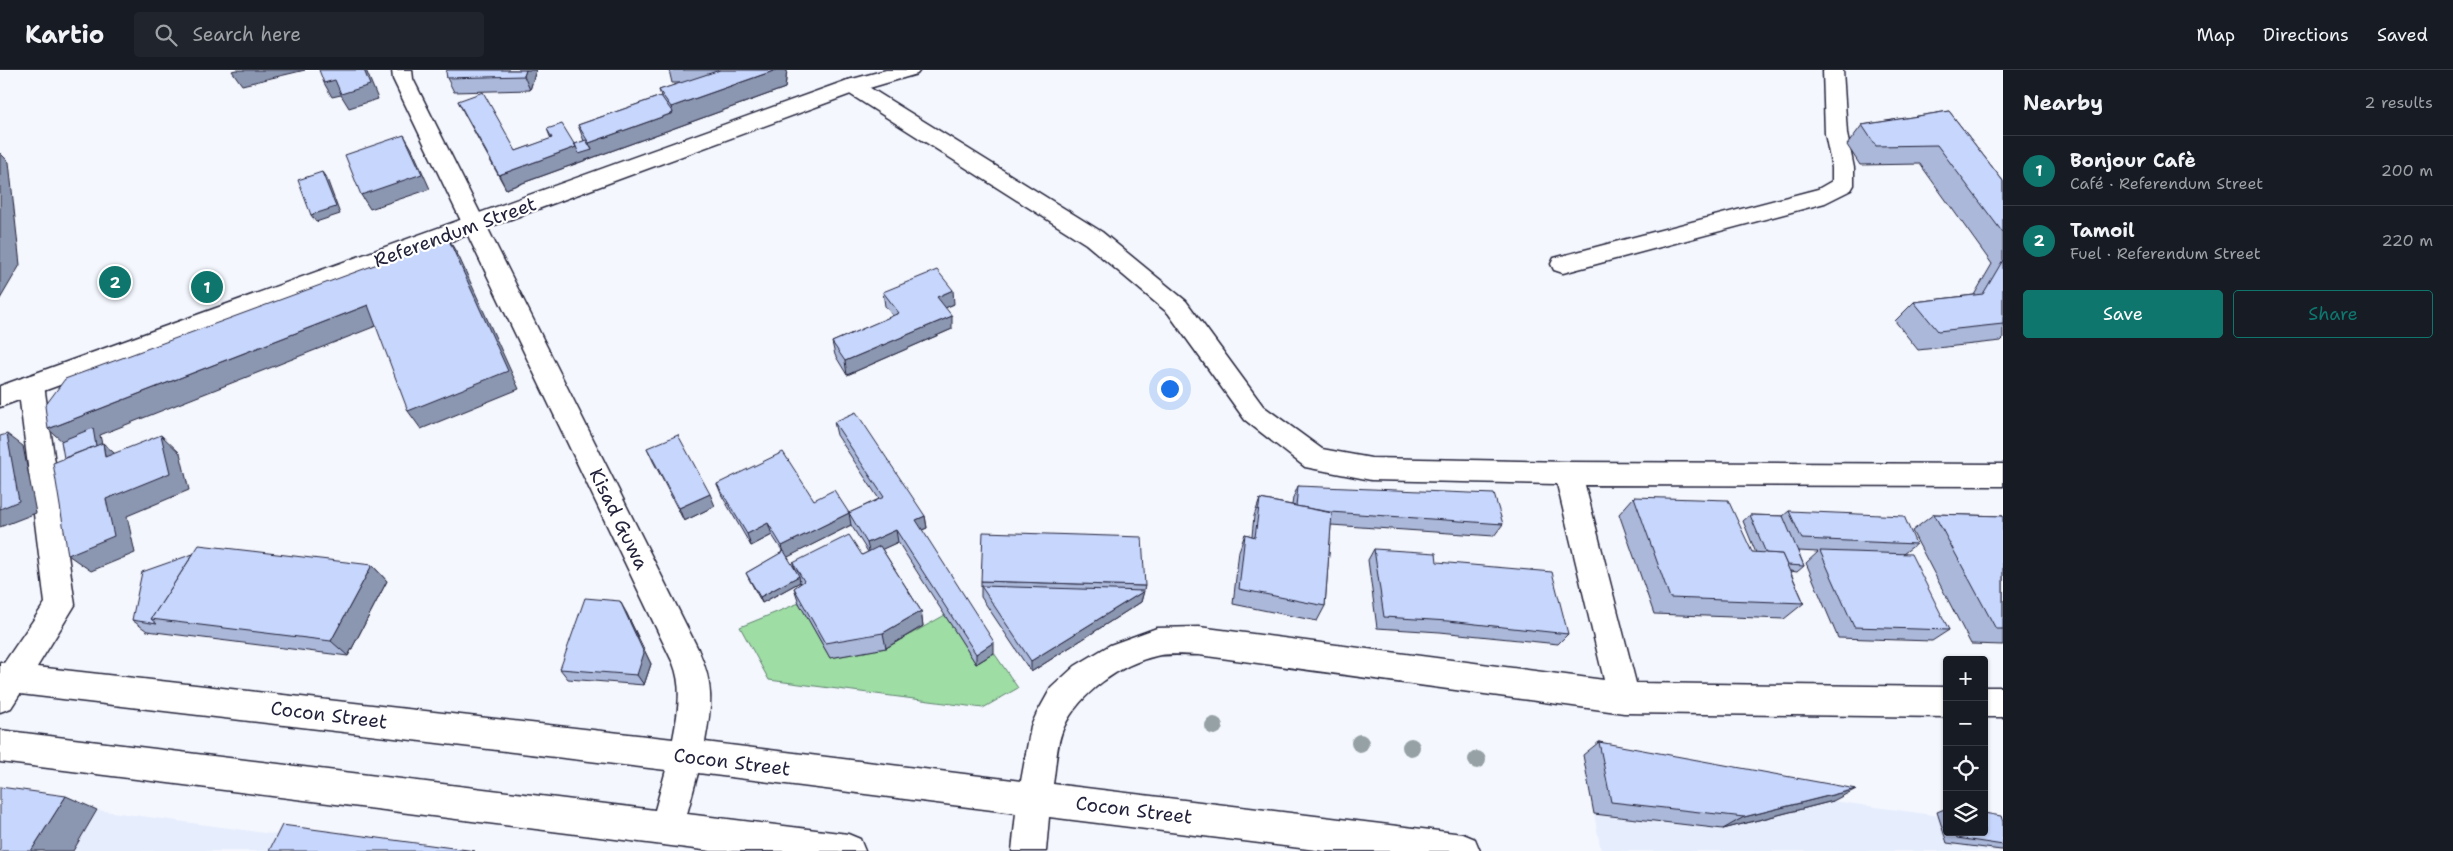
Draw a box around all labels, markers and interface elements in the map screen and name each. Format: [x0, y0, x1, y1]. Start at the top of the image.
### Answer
search box [134, 12, 484, 57]
text: Kartio [25, 19, 104, 51]
icon: search [152, 21, 180, 49]
text: Search here [192, 22, 301, 47]
text: Map [2197, 23, 2235, 47]
text: Directions [2263, 23, 2349, 47]
text: Saved [2377, 23, 2428, 47]
text: Nearby [2023, 89, 2103, 117]
text: 2 results [2364, 92, 2433, 113]
text: Bonjour Cafè [2070, 148, 2196, 173]
text: 1 [2035, 160, 2043, 181]
text: 200 m [2381, 160, 2433, 181]
text: Café · Referendum Street [2070, 173, 2263, 194]
street label: Referendum Street [370, 191, 540, 273]
text: Tamoil [2070, 218, 2135, 243]
text: 2 [2033, 230, 2045, 251]
text: 220 m [2381, 230, 2433, 251]
text: Fuel · Referendum Street [2070, 243, 2261, 264]
pin: 2 [99, 263, 131, 301]
pin: 1 [191, 268, 223, 306]
button: Save [2023, 290, 2223, 338]
button: Share [2233, 290, 2433, 338]
your location [1157, 376, 1183, 402]
street label: Kisad Guwa [584, 464, 654, 574]
map controls [1943, 656, 1988, 836]
button: + [1943, 656, 1988, 701]
street label: Cocon Street [269, 695, 389, 735]
button: − [1943, 701, 1988, 746]
street label: Cocon Street [672, 742, 792, 782]
button: locate [1943, 746, 1988, 791]
street label: Cocon Street [1074, 790, 1194, 830]
button: layers [1943, 791, 1988, 836]

